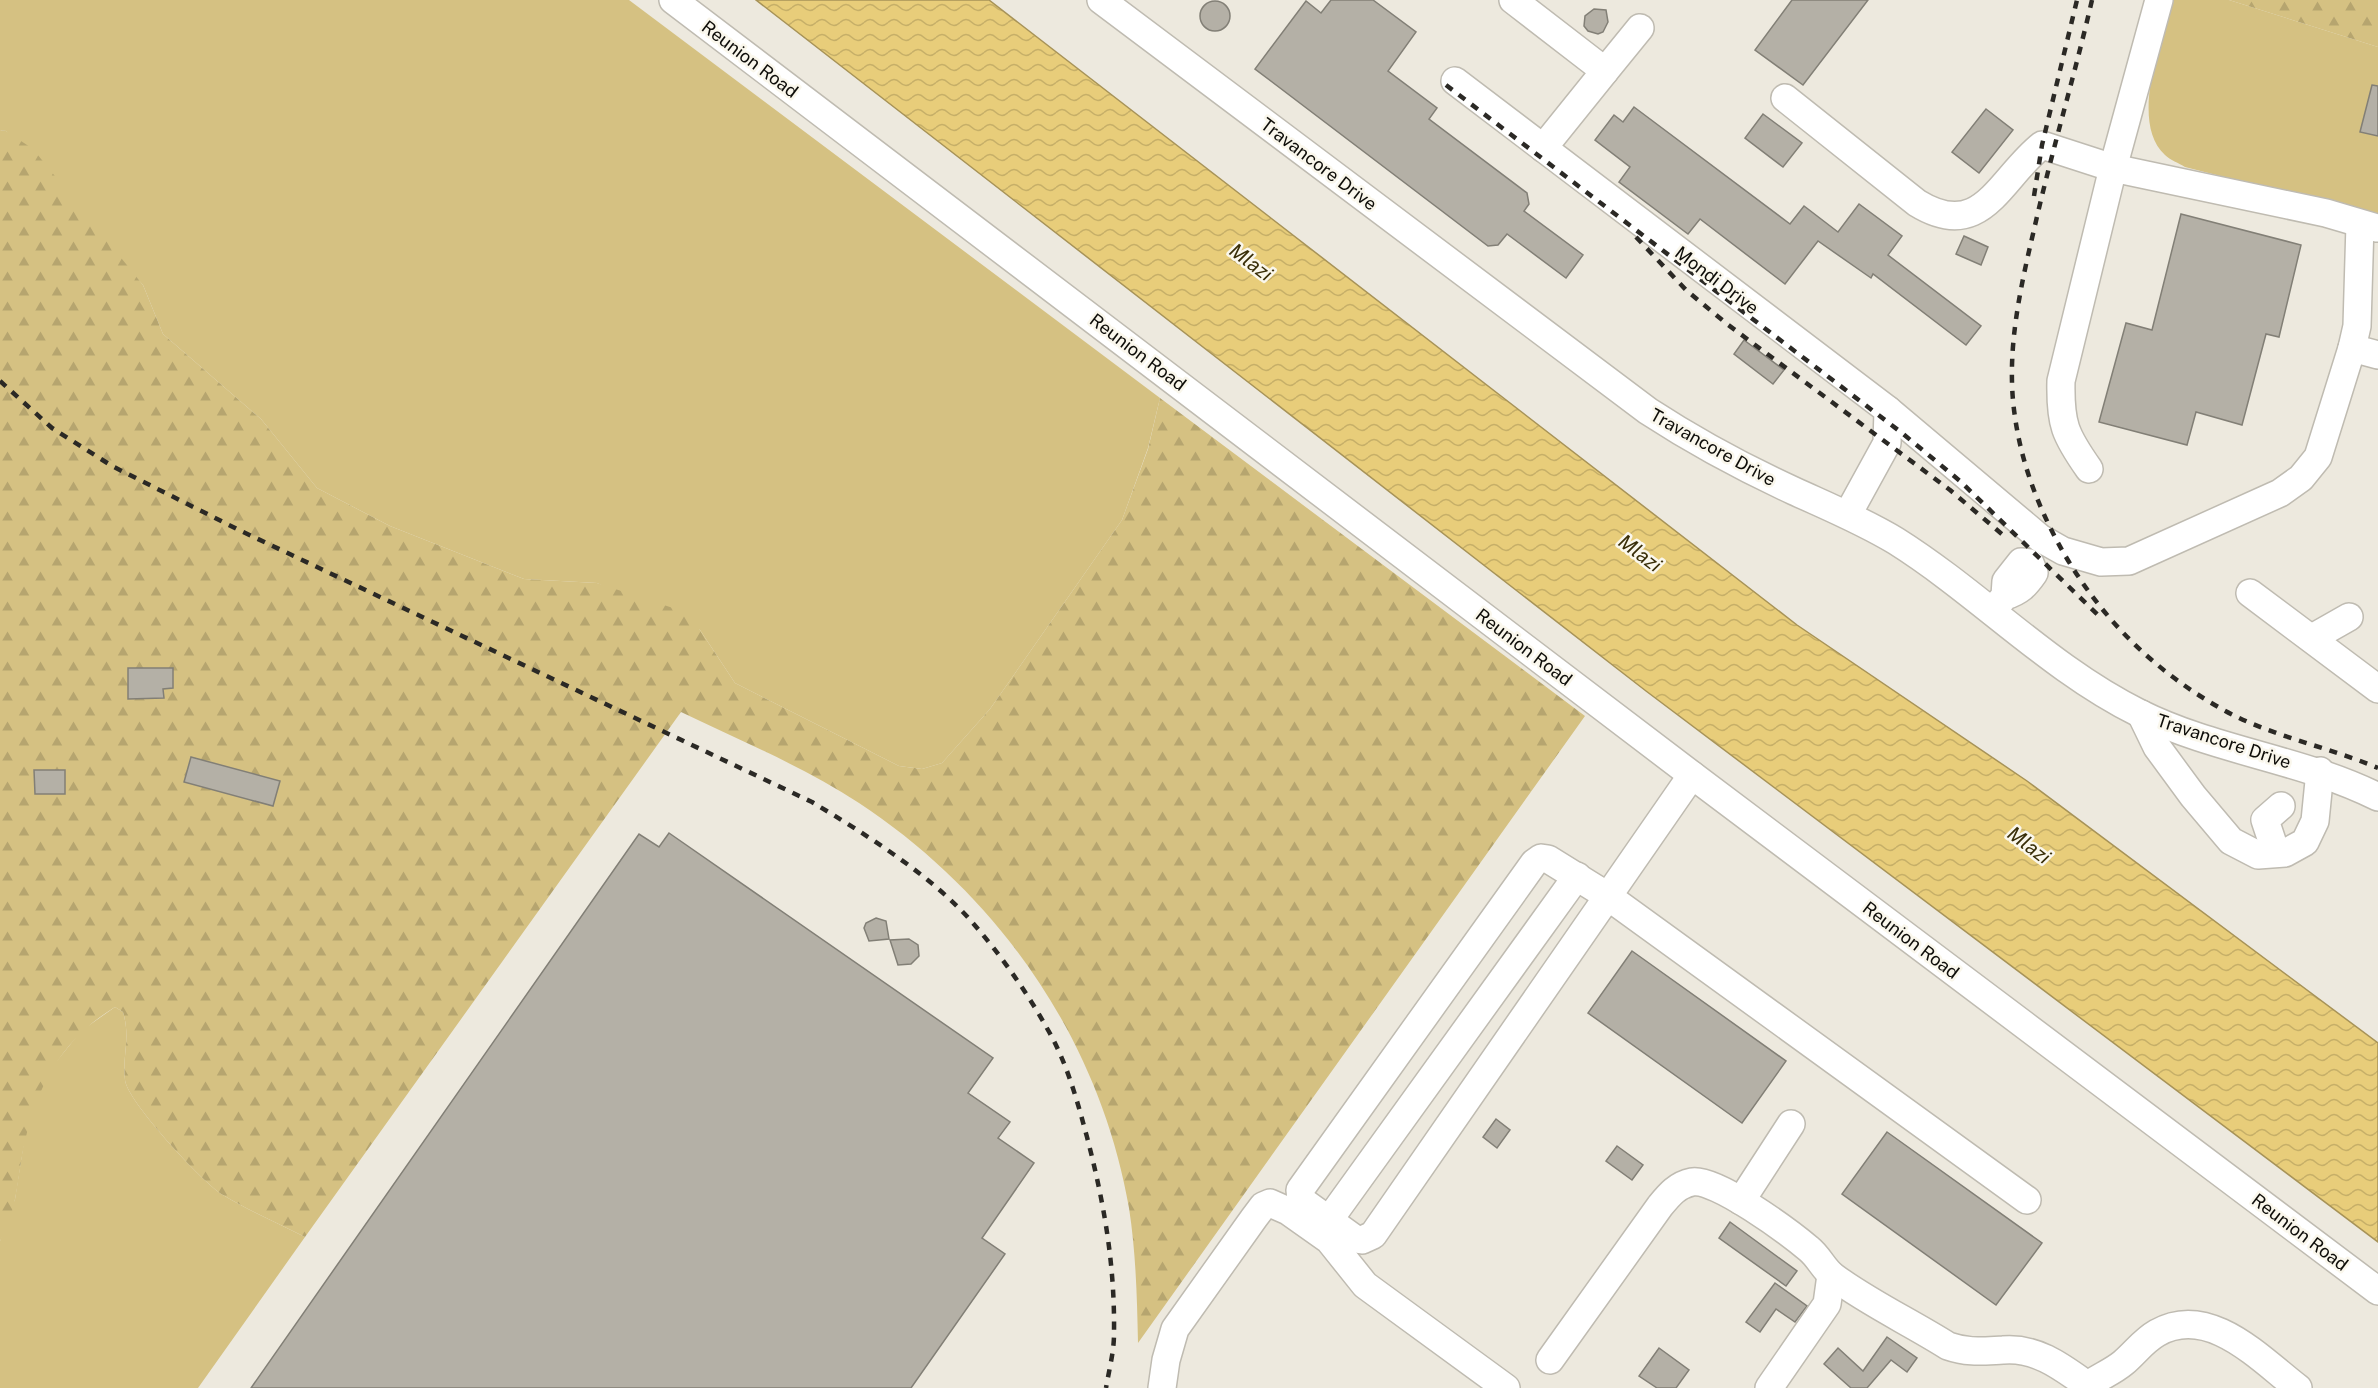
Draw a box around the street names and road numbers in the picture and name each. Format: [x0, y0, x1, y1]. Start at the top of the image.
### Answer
street label: Reunion Road [698, 16, 802, 102]
street label: Travancore Drive [1257, 113, 1381, 215]
street label: Mondi Drive [1671, 242, 1763, 318]
street label: Reunion Road [1086, 309, 1190, 395]
street label: Travancore Drive [1647, 404, 1779, 490]
street label: Reunion Road [1472, 604, 1576, 690]
street label: Travancore Drive [2154, 709, 2294, 773]
street label: Reunion Road [1859, 897, 1963, 983]
street label: Reunion Road [2248, 1189, 2352, 1275]

